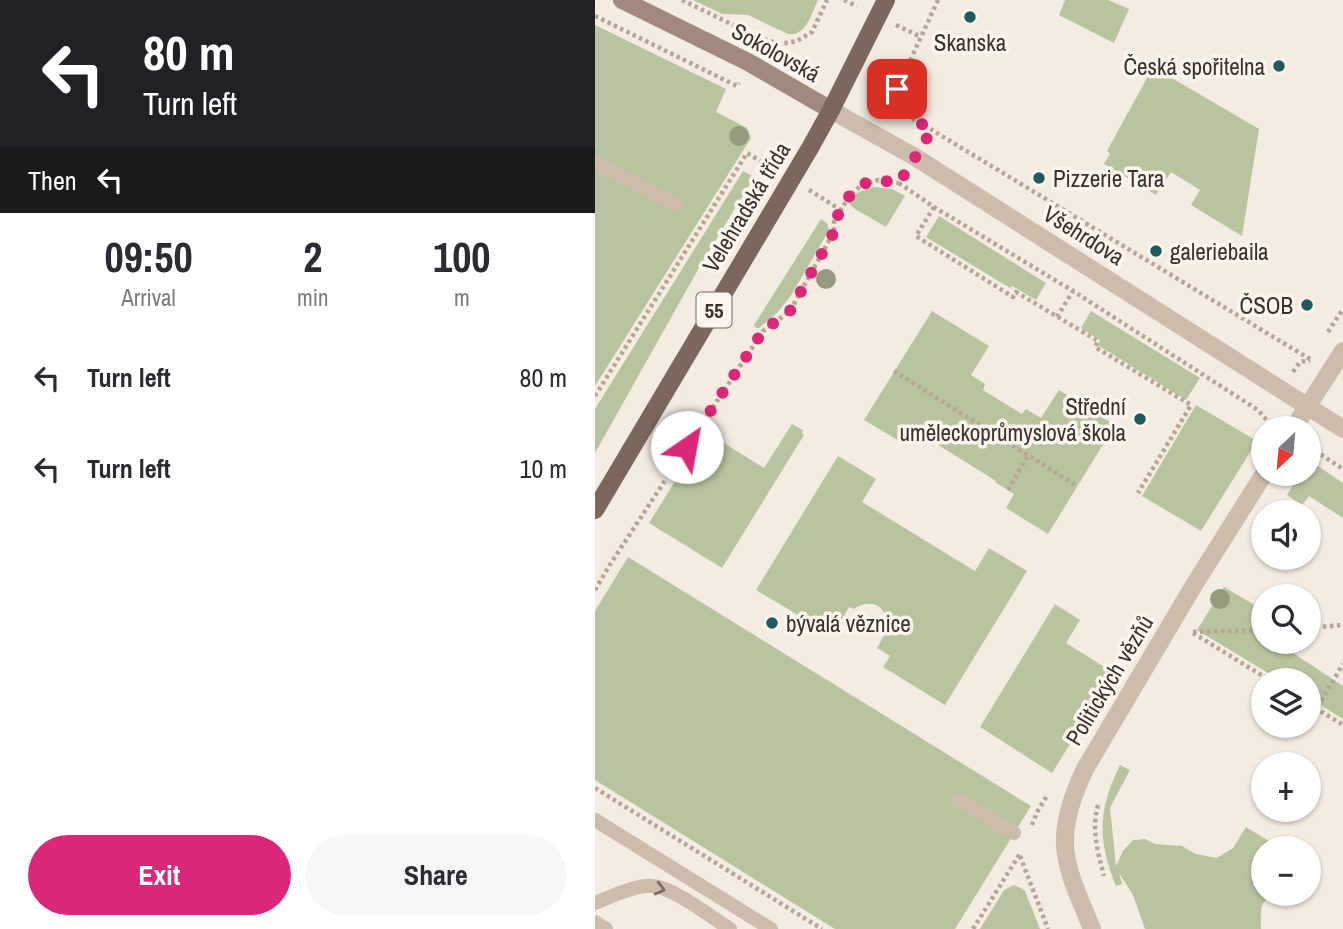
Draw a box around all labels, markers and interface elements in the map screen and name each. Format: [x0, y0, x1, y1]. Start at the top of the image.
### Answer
marker: Skanska [962, 9, 978, 25]
street label: Sokolovská [726, 15, 826, 89]
text: 80 m [143, 19, 235, 85]
place label: Skanska [934, 27, 1007, 58]
icon: left [28, 28, 119, 119]
place label: Česká spořitelna [1123, 51, 1265, 82]
marker: Česká spořitelna [1271, 58, 1287, 74]
pin [867, 59, 927, 119]
icon: arrive [878, 70, 916, 108]
text: Turn left [143, 82, 237, 125]
street label: Velehradská třída [695, 136, 797, 278]
icon: left [91, 161, 129, 199]
text: Then [28, 163, 77, 198]
place label: Pizzerie Tara [1053, 163, 1165, 194]
marker: Pizzerie Tara [1031, 170, 1047, 186]
street label: Všehrdova [1038, 198, 1131, 272]
text: 09:50 [105, 229, 193, 285]
text: 2 [303, 229, 322, 285]
text: 100 [433, 229, 491, 285]
place label: galeriebaila [1170, 236, 1269, 267]
marker: galeriebaila [1148, 243, 1164, 259]
text: Arrival [121, 282, 176, 313]
text: min [297, 282, 329, 313]
text: m [454, 282, 470, 313]
place label: ČSOB [1240, 290, 1293, 321]
road number: 55 [697, 292, 731, 328]
marker: ČSOB [1299, 297, 1315, 313]
icon: left [28, 359, 66, 397]
text: Turn left [87, 360, 171, 395]
text: 80 m [520, 360, 567, 395]
place label: Střední uměleckoprůmyslová škola [900, 391, 1127, 448]
position arrow [650, 410, 724, 484]
marker: Střední uměleckoprůmyslová škola [1132, 411, 1148, 427]
north arrow [1251, 416, 1321, 486]
map controls [1251, 416, 1321, 906]
icon: left [28, 450, 66, 488]
text: Turn left [87, 451, 171, 486]
text: 10 m [520, 451, 567, 486]
button: sound [1251, 500, 1321, 570]
button: search [1251, 584, 1321, 654]
place label: bývalá věznice [786, 608, 911, 639]
street label: Politických vězňů [1058, 609, 1160, 751]
marker: bývalá věznice [764, 615, 780, 631]
button: layers [1251, 668, 1321, 738]
button: + [1251, 752, 1321, 822]
button: Exit [28, 835, 291, 915]
button: Share [305, 835, 567, 915]
button: − [1251, 836, 1321, 906]
one-way arrow [654, 881, 666, 895]

